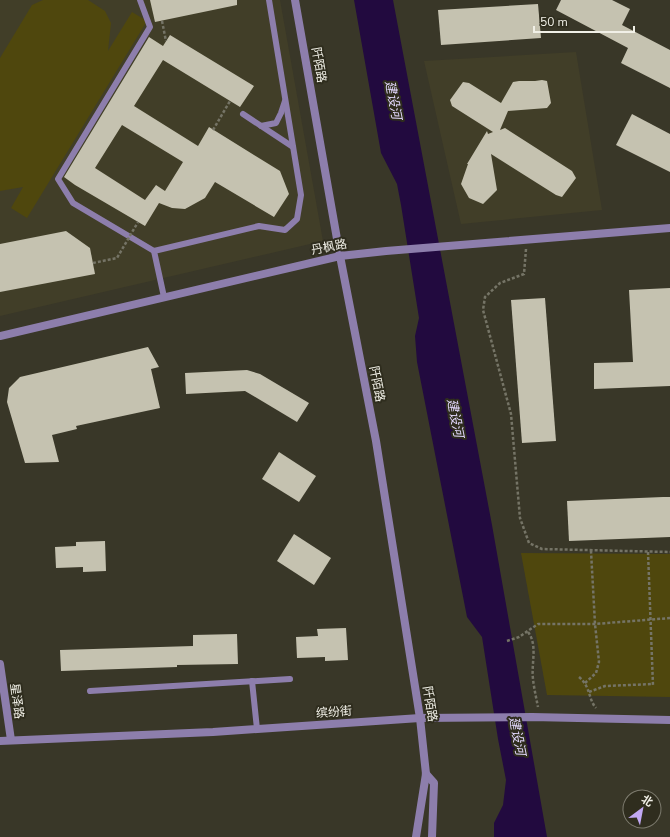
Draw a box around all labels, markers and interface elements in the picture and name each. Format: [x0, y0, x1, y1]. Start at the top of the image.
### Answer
scale bar [534, 8, 634, 34]
text: 50 m [540, 14, 568, 30]
street label: 阡陌路 [308, 46, 330, 84]
water label: 建设河 [380, 79, 406, 124]
street label: 丹枫路 [310, 236, 348, 258]
street label: 阡陌路 [366, 365, 388, 403]
water label: 建设河 [442, 397, 468, 442]
street label: 星泽路 [7, 682, 27, 720]
street label: 阡陌路 [419, 685, 441, 723]
street label: 缤纷街 [315, 703, 353, 721]
water label: 建设河 [504, 715, 530, 760]
north arrow [622, 789, 662, 829]
text: 北 [638, 792, 656, 810]

